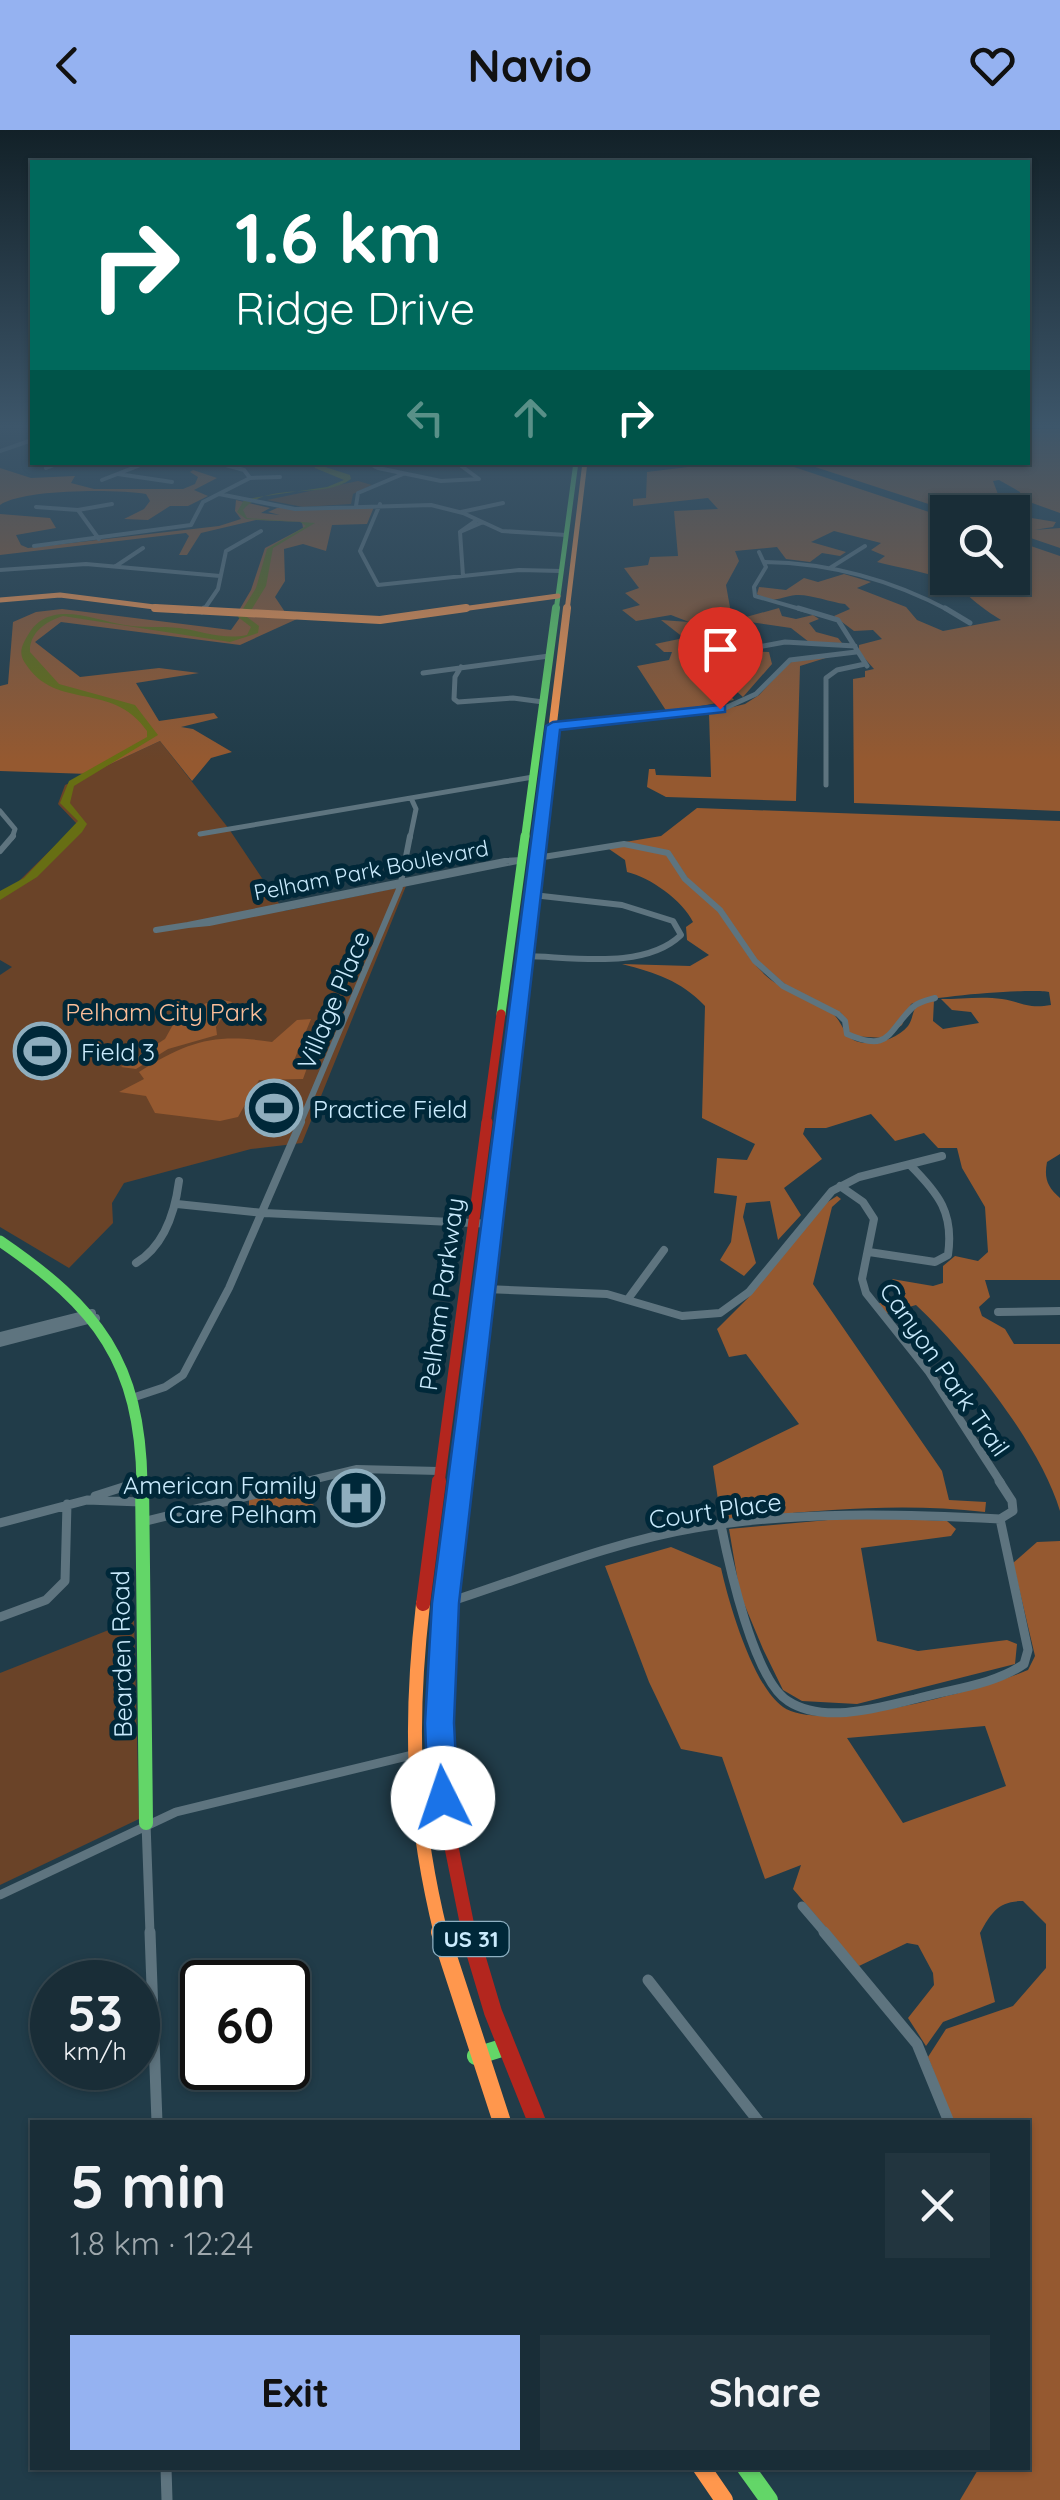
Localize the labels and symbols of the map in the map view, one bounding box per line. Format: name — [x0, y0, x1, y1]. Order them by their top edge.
pin — [678, 607, 763, 710]
street label: Pelham Park Boulevard — [251, 834, 491, 906]
street label: Village Place — [290, 926, 376, 1074]
park label: Pelham City Park — [65, 996, 263, 1027]
sports icon: Field 3 — [12, 1021, 72, 1081]
place label: Field 3 — [81, 1036, 155, 1067]
sports icon: Practice Field — [244, 1078, 304, 1138]
place label: Practice Field — [313, 1093, 467, 1124]
street label: Pelham Parkway — [412, 1195, 470, 1393]
street label: Canyon Park Trail — [873, 1276, 1017, 1462]
hospital icon: American Family Care Pelham — [326, 1468, 386, 1528]
place label: American Family Care Pelham — [123, 1469, 317, 1529]
street label: Court Place — [647, 1485, 783, 1535]
street label: Bearden Road — [104, 1570, 138, 1738]
position arrow — [391, 1746, 495, 1850]
road number: US 31 — [434, 1922, 508, 1956]
speed limit sign: 60 — [180, 1960, 310, 2090]

